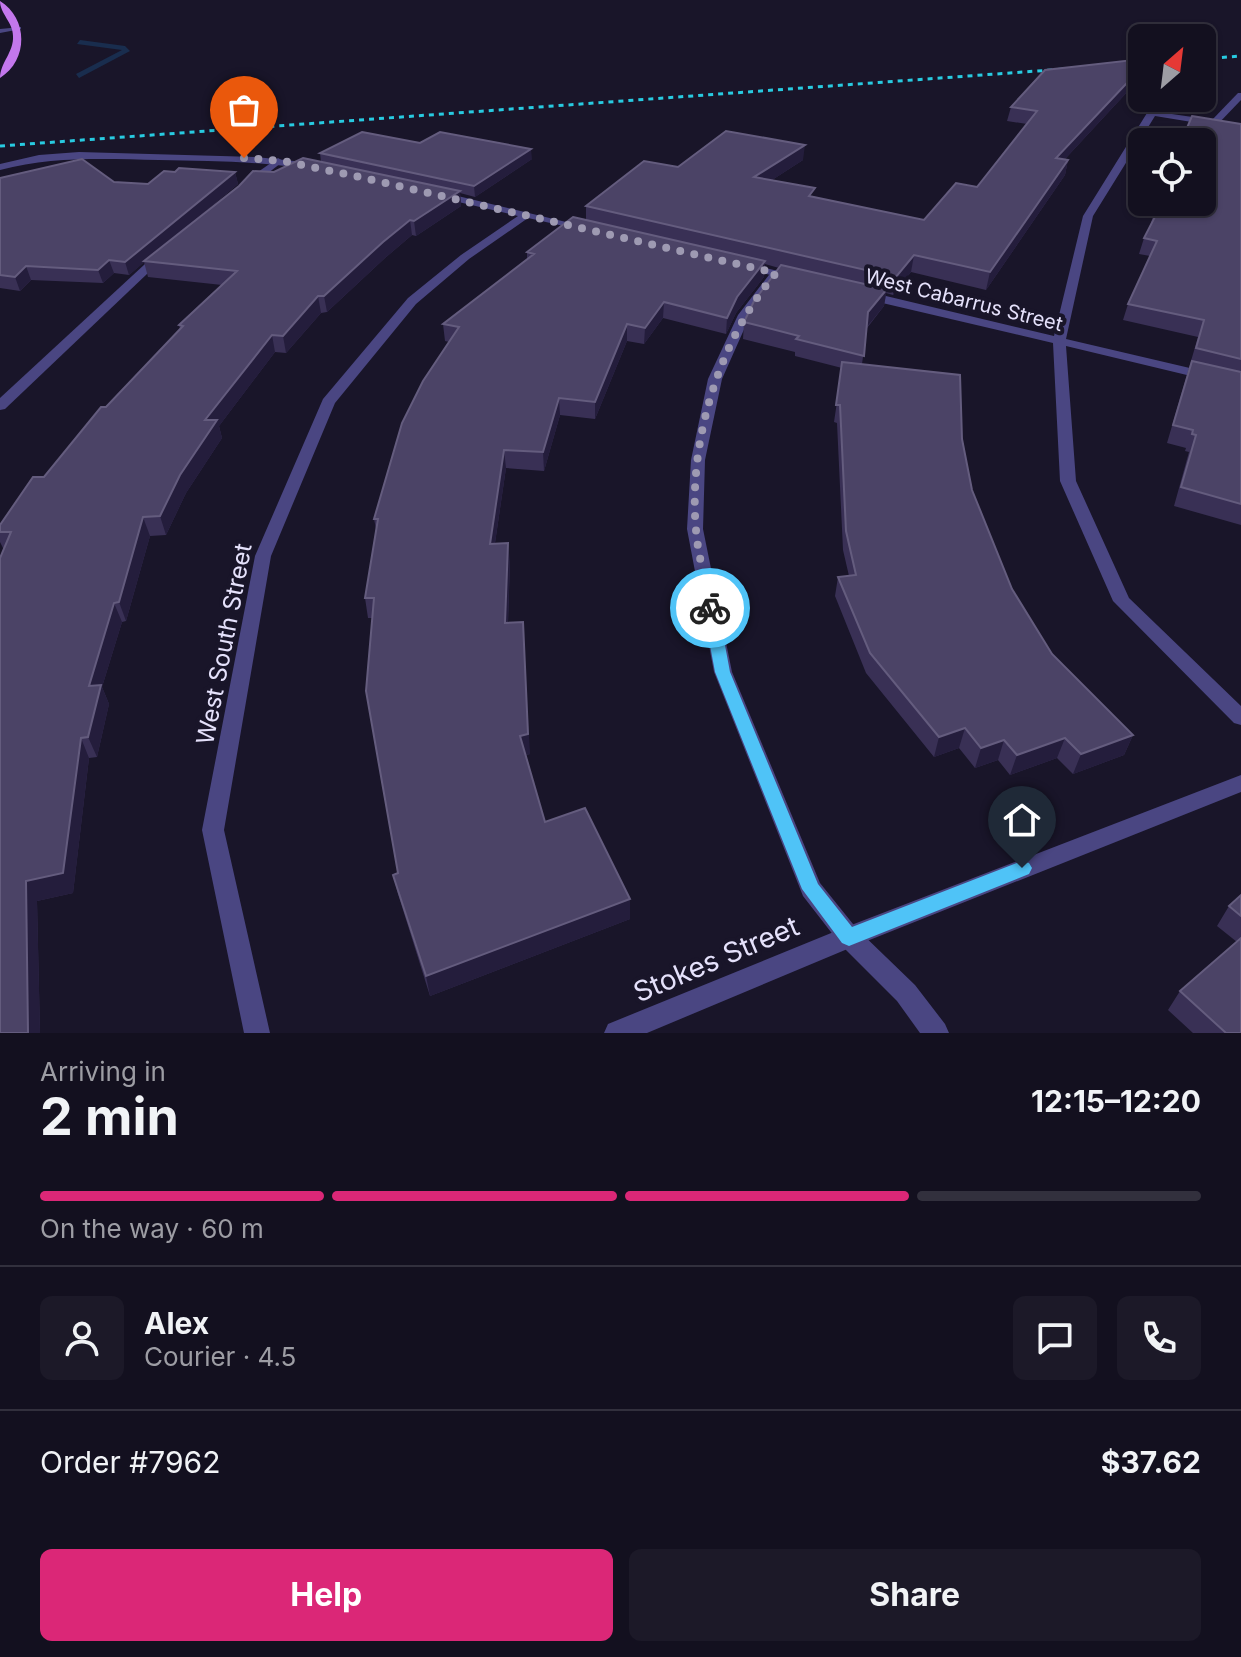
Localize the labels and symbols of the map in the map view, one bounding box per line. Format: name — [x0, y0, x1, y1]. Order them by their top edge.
north arrow — [1128, 24, 1216, 112]
pin — [210, 76, 278, 158]
street label: West Cabarrus Street — [863, 264, 1066, 336]
street label: West South Street — [190, 541, 258, 747]
courier — [670, 568, 750, 648]
pin — [988, 786, 1056, 868]
street label: Stokes Street — [628, 909, 804, 1009]

